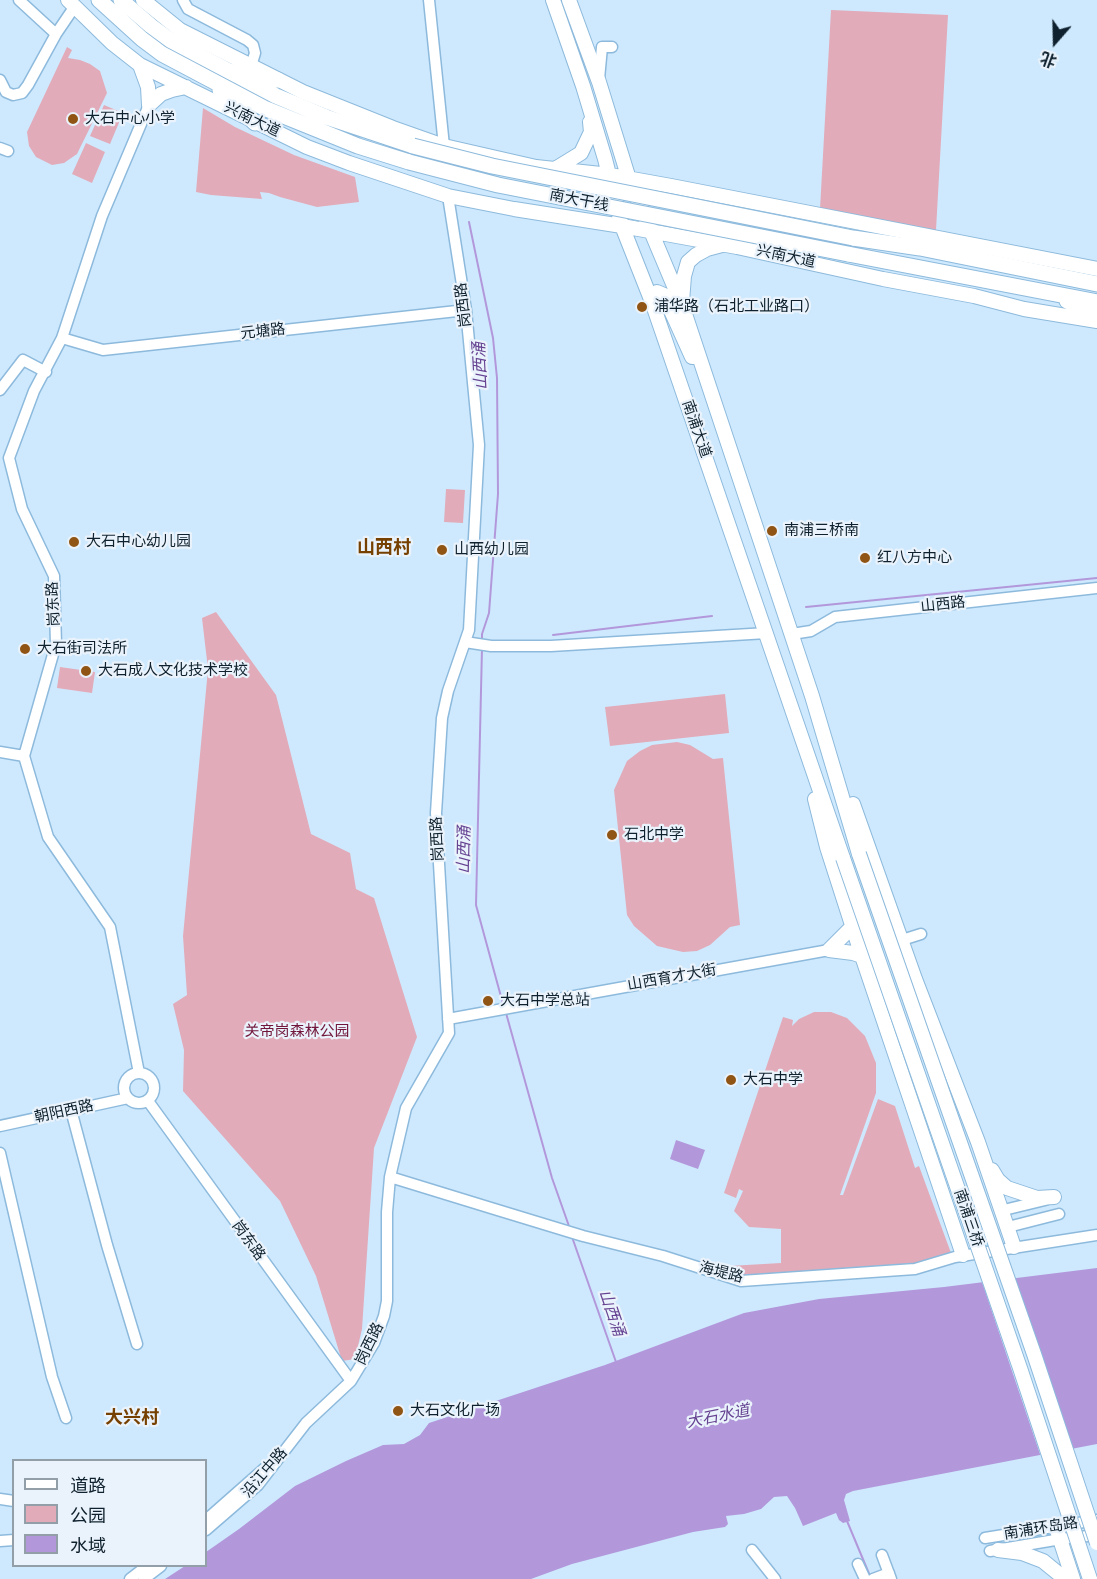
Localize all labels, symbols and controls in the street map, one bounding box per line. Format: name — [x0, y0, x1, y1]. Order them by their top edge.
north arrow — [1025, 12, 1085, 72]
text: 北 — [1038, 48, 1059, 71]
street label: 兴南大道 — [221, 99, 283, 141]
place label: 大石中心小学 — [85, 110, 175, 128]
marker: 大石中心小学 — [66, 112, 80, 126]
street label: 南大干线 — [548, 186, 610, 216]
street label: 兴南大道 — [755, 242, 817, 272]
street label: 岗西路 — [452, 282, 476, 328]
place label: 浦华路（石北工业路口） — [654, 298, 819, 316]
marker: 浦华路（石北工业路口） — [635, 300, 649, 314]
street label: 元塘路 — [240, 321, 286, 343]
water label: 山西涌 — [470, 342, 492, 390]
street label: 南浦大道 — [678, 398, 714, 460]
place label: 南浦三桥南 — [784, 522, 859, 540]
marker: 南浦三桥南 — [765, 524, 779, 538]
place label: 大石中心幼儿园 — [86, 533, 191, 551]
marker: 大石中心幼儿园 — [67, 535, 81, 549]
district label: 山西村 — [357, 537, 411, 559]
place label: 山西幼儿园 — [454, 541, 529, 559]
marker: 山西幼儿园 — [435, 543, 449, 557]
place label: 红八方中心 — [877, 549, 952, 567]
marker: 红八方中心 — [858, 551, 872, 565]
street label: 岗东路 — [44, 581, 64, 627]
street label: 山西路 — [920, 594, 966, 616]
place label: 大石街司法所 — [37, 640, 127, 658]
marker: 大石街司法所 — [18, 642, 32, 656]
place label: 大石成人文化技术学校 — [98, 662, 248, 680]
marker: 大石成人文化技术学校 — [79, 664, 93, 678]
street label: 岗西路 — [428, 816, 448, 862]
water label: 山西涌 — [455, 826, 475, 874]
place label: 石北中学 — [624, 826, 684, 844]
marker: 石北中学 — [605, 828, 619, 842]
street label: 山西育才大街 — [626, 961, 718, 995]
place label: 大石中学总站 — [500, 992, 590, 1010]
marker: 大石中学总站 — [481, 994, 495, 1008]
park label: 关帝岗森林公园 — [245, 1023, 349, 1041]
place label: 大石中学 — [743, 1071, 803, 1089]
marker: 大石中学 — [724, 1073, 738, 1087]
street label: 朝阳西路 — [33, 1097, 95, 1127]
street label: 南浦三桥 — [950, 1187, 986, 1249]
street label: 岗东路 — [227, 1218, 269, 1264]
street label: 海堤路 — [697, 1259, 745, 1287]
water label: 山西涌 — [594, 1287, 628, 1339]
street label: 岗西路 — [352, 1320, 388, 1368]
water label: 大石水道 — [685, 1401, 751, 1433]
place label: 大石文化广场 — [410, 1402, 500, 1420]
marker: 大石文化广场 — [391, 1404, 405, 1418]
district label: 大兴村 — [105, 1407, 159, 1429]
street label: 沿江中路 — [239, 1444, 291, 1502]
legend — [12, 1459, 207, 1567]
text: 道路 — [70, 1475, 106, 1496]
text: 公园 — [70, 1505, 106, 1526]
street label: 南浦环岛路 — [1003, 1514, 1079, 1544]
text: 水域 — [70, 1535, 106, 1556]

